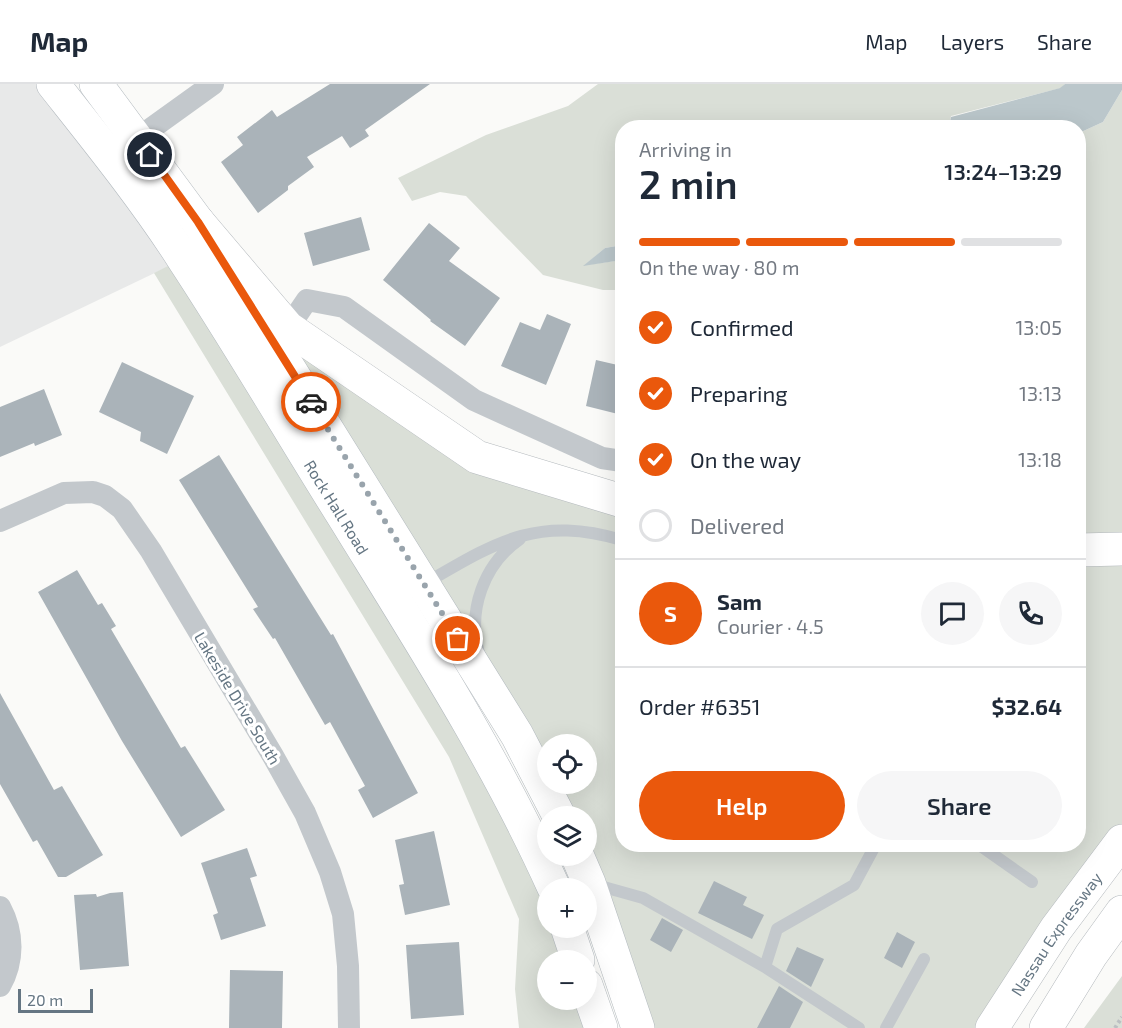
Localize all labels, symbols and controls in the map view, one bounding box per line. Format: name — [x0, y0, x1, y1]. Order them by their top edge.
text: Map — [30, 24, 88, 58]
text: Map — [865, 29, 907, 54]
text: Layers — [940, 29, 1004, 54]
text: Share — [1037, 29, 1092, 54]
pin — [124, 129, 175, 180]
text: Arriving in — [639, 137, 732, 161]
icon: home — [133, 138, 166, 171]
text: 13:24–13:29 — [944, 158, 1062, 184]
text: 2 min — [639, 160, 738, 207]
text: On the way · 80 m — [639, 255, 799, 279]
icon: check — [639, 311, 672, 344]
text: Confirmed — [690, 314, 794, 340]
text: 13:05 — [1015, 315, 1062, 339]
courier — [281, 372, 341, 432]
icon: check — [639, 377, 672, 410]
text: Preparing — [690, 380, 788, 406]
text: 13:13 — [1019, 381, 1062, 405]
icon: car — [295, 386, 328, 419]
icon: check — [639, 443, 672, 476]
text: On the way — [690, 446, 801, 472]
text: 13:18 — [1018, 447, 1062, 471]
street label: Rock Hall Road — [301, 456, 374, 557]
text: Delivered — [690, 512, 785, 538]
button: chat — [921, 582, 984, 645]
button: phone — [999, 582, 1062, 645]
text: Sam — [717, 588, 762, 614]
text: S — [664, 600, 677, 626]
pin — [432, 613, 483, 664]
text: Courier · 4.5 — [717, 614, 824, 638]
icon: bag — [441, 622, 474, 655]
street label: Lakeside Drive South — [191, 628, 285, 768]
text: Order #6351 — [639, 693, 760, 719]
text: $32.64 — [992, 693, 1062, 719]
map controls — [537, 734, 597, 1010]
button: locate — [537, 734, 597, 794]
button: Help — [639, 771, 845, 840]
button: Share — [857, 771, 1062, 840]
button: layers — [537, 806, 597, 866]
street label: Nassau Expressway — [1006, 868, 1105, 999]
button: + — [537, 878, 597, 938]
button: − — [537, 950, 597, 1010]
scale bar — [18, 986, 93, 1014]
text: 20 m — [27, 990, 63, 1009]

